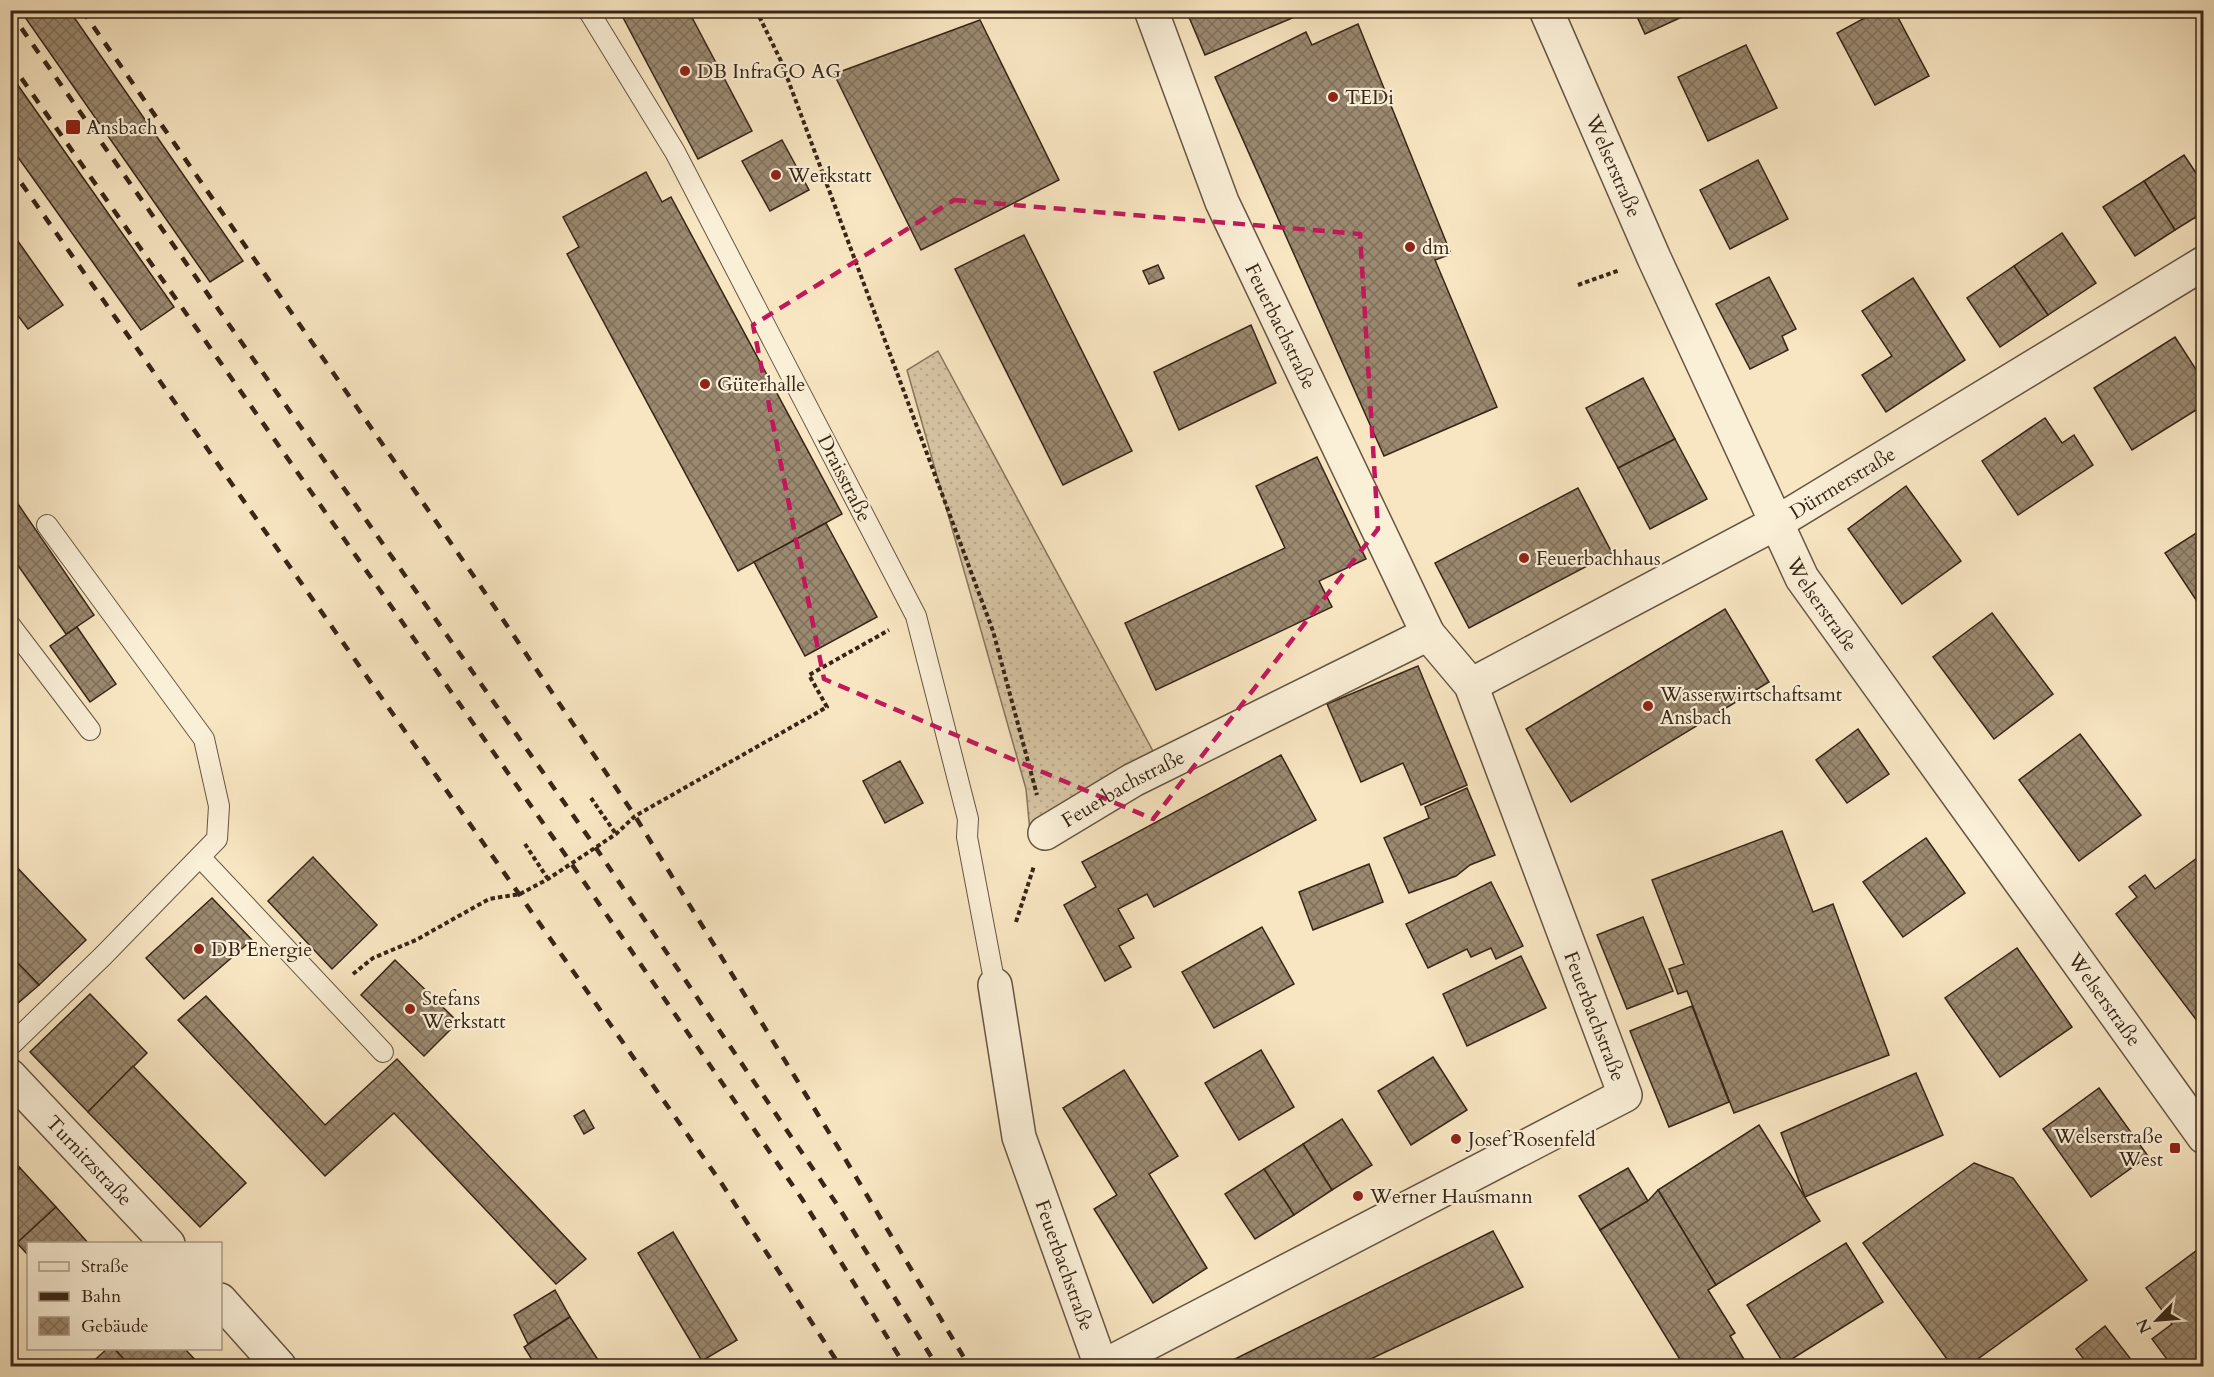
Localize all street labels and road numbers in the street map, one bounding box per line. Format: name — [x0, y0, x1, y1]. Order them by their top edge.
street label: Welserstraße — [1579, 110, 1648, 222]
street label: Feuerbachstraße — [1238, 259, 1323, 394]
street label: Draisstraße — [811, 430, 878, 526]
street label: Dürrnerstraße — [1785, 441, 1901, 526]
street label: Welserstraße — [1780, 552, 1864, 657]
street label: Feuerbachstraße — [1057, 744, 1189, 834]
street label: Feuerbachstraße — [1557, 947, 1632, 1085]
street label: Welserstraße — [2061, 947, 2147, 1052]
street label: Turnitzstraße — [40, 1110, 138, 1212]
street label: Feuerbachstraße — [1029, 1196, 1100, 1335]

